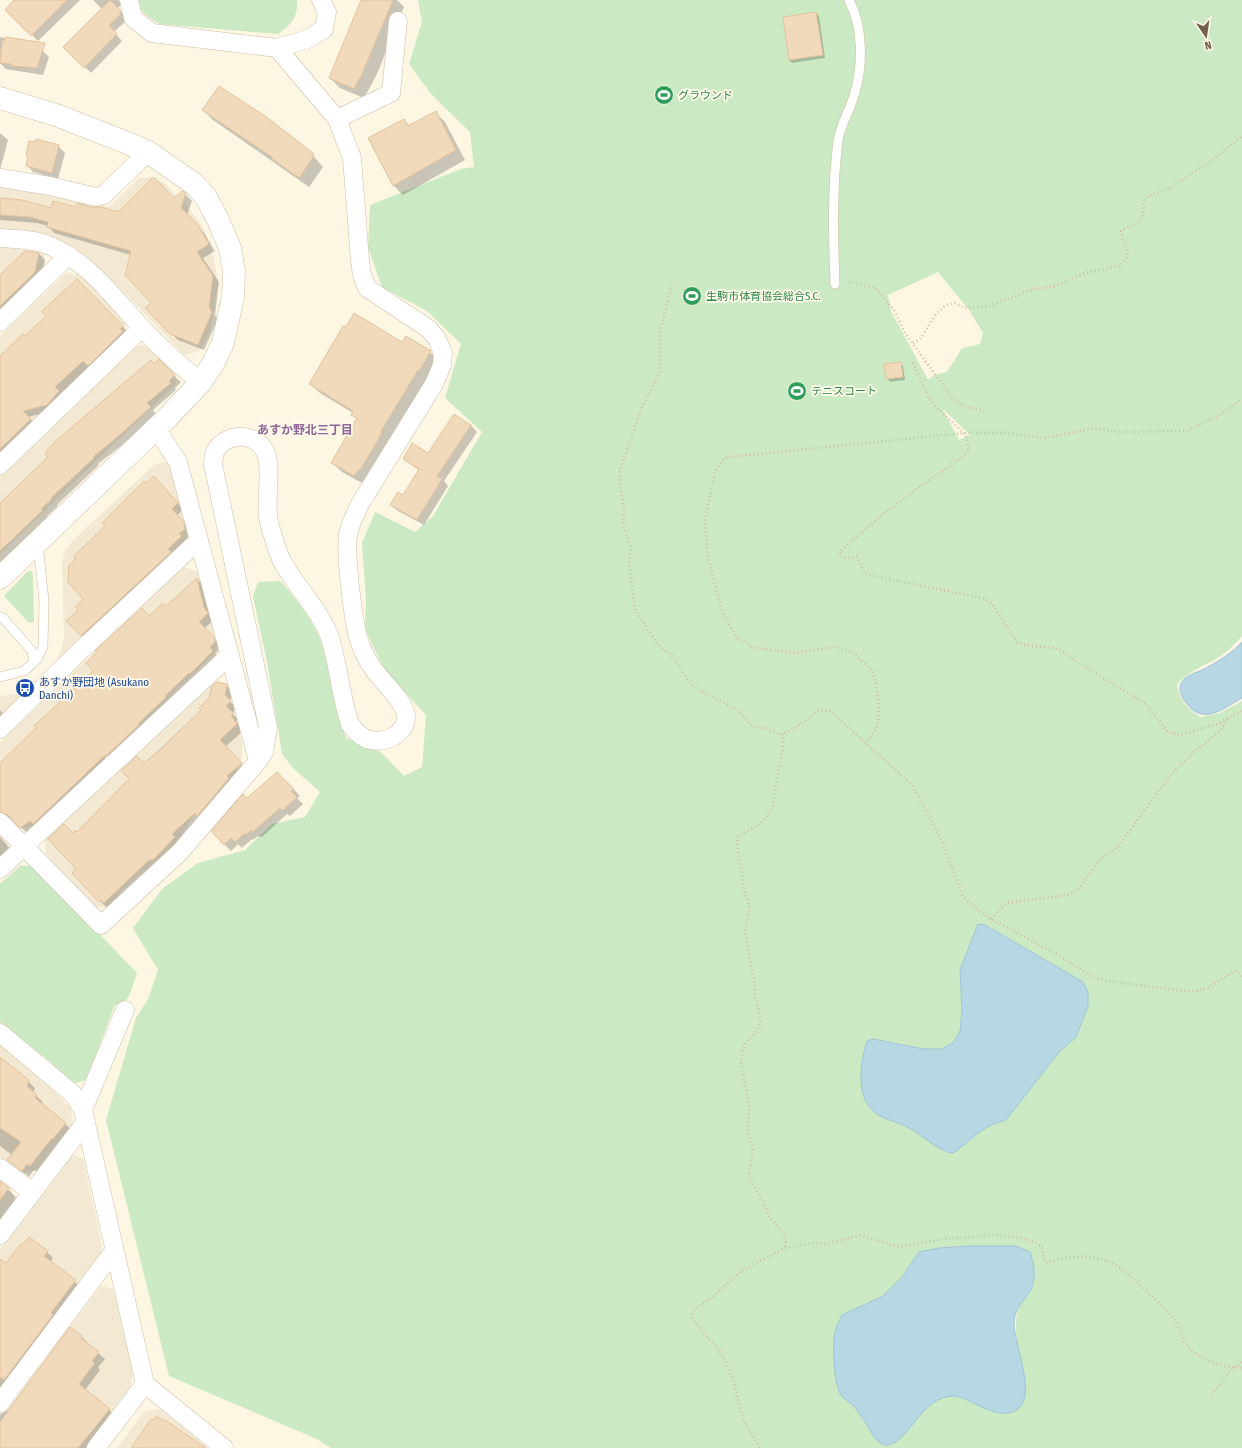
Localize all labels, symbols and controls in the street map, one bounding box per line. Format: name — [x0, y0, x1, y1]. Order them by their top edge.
north arrow — [1186, 16, 1226, 56]
text: N — [1203, 38, 1213, 52]
sports icon: グラウンド — [653, 84, 675, 106]
place label: グラウンド — [678, 89, 733, 102]
sports icon: 生駒市体育協会総合S.C. — [681, 285, 703, 307]
place label: 生駒市体育協会総合S.C. — [706, 290, 821, 303]
sports icon: テニスコート — [786, 380, 808, 402]
place label: テニスコート — [811, 385, 877, 398]
district label: あすか野北三丁目 — [257, 423, 353, 437]
place label: あすか野団地 (Asukano Danchi) — [39, 676, 149, 702]
bus stop icon: あすか野団地 (Asukano Danchi) — [14, 677, 36, 699]

